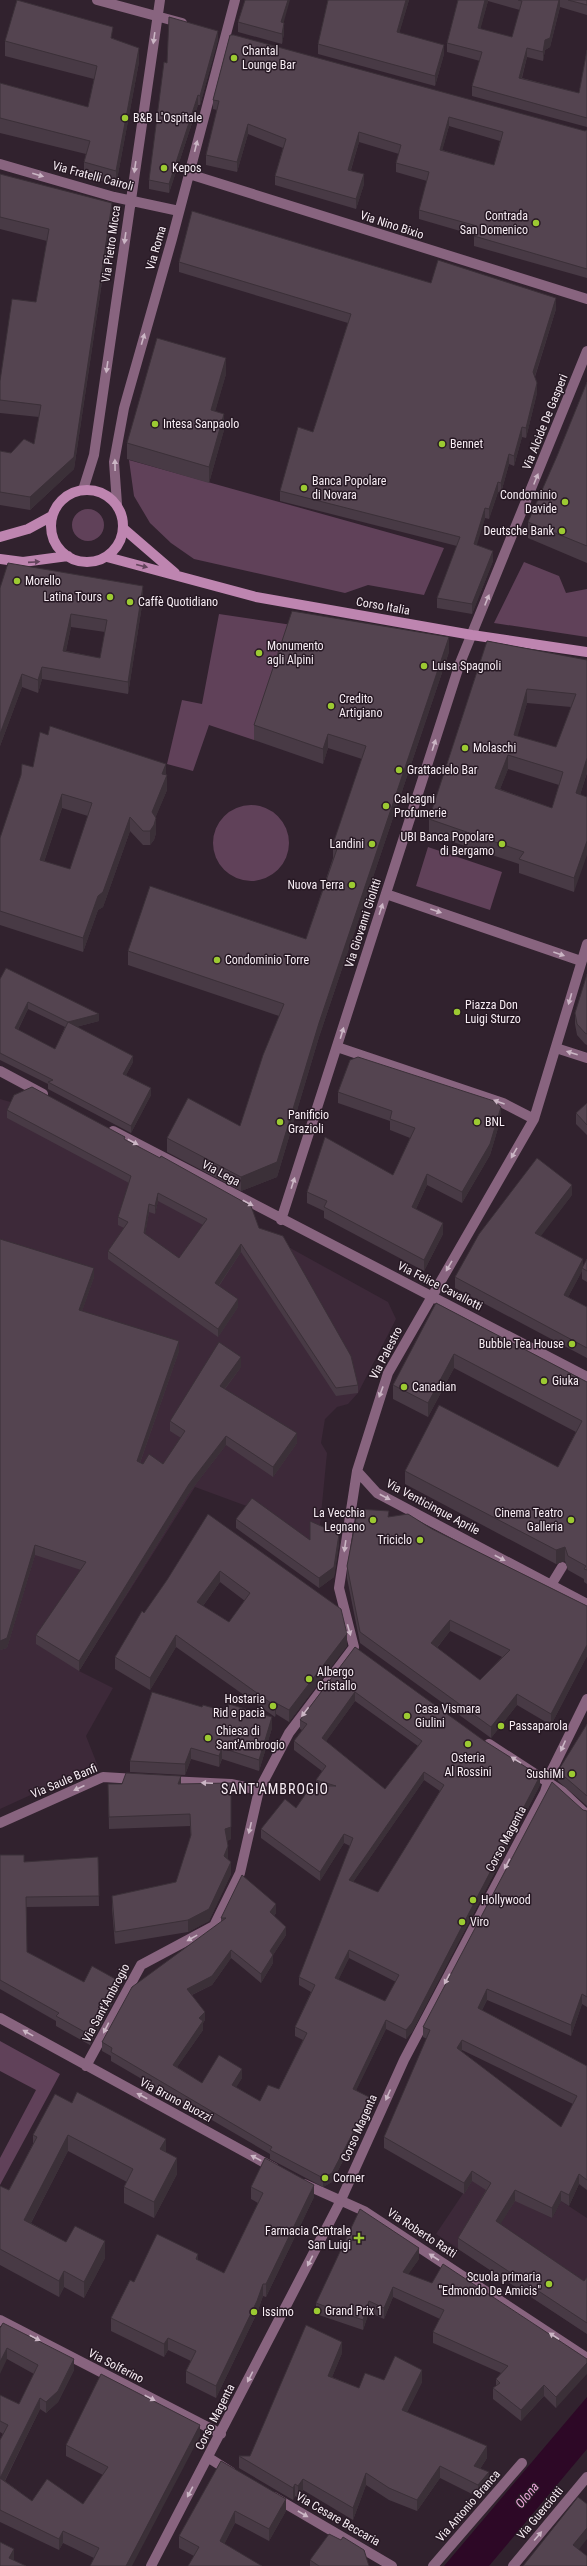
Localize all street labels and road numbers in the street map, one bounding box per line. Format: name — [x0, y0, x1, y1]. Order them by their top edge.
street label: Via Fratelli Cairoli — [51, 158, 135, 194]
street label: Via Pietro Micca — [99, 204, 123, 283]
street label: Via Nino Bixio — [358, 208, 426, 242]
street label: Via Roma — [143, 224, 169, 272]
street label: Via Alcide De Gasperi — [519, 372, 571, 472]
street label: Corso Italia — [355, 594, 411, 618]
street label: Via Giovanni Giolitti — [342, 877, 384, 969]
street label: Via Lega — [200, 1157, 243, 1189]
street label: Via Felice Cavallotti — [395, 1259, 485, 1313]
street label: Via Palestro — [367, 1324, 405, 1382]
street label: Via Venticinque Aprile — [384, 1476, 483, 1538]
street label: Via Saule Banfi — [29, 1761, 99, 1801]
street label: Corso Magenta — [483, 1804, 529, 1874]
street label: Via Sant'Ambrogio — [79, 1961, 133, 2045]
street label: Via Bruno Buozzi — [137, 2075, 215, 2125]
street label: Corso Magenta — [338, 2092, 380, 2164]
street label: Via Roberto Ratti — [385, 2205, 459, 2261]
street label: Via Solferino — [86, 2346, 146, 2386]
street label: Corso Magenta — [192, 2381, 238, 2452]
street label: Via Antonio Branca — [433, 2467, 503, 2545]
street label: Via Guerciotti — [514, 2484, 566, 2542]
street label: Via Cesare Beccaria — [293, 2489, 383, 2549]

